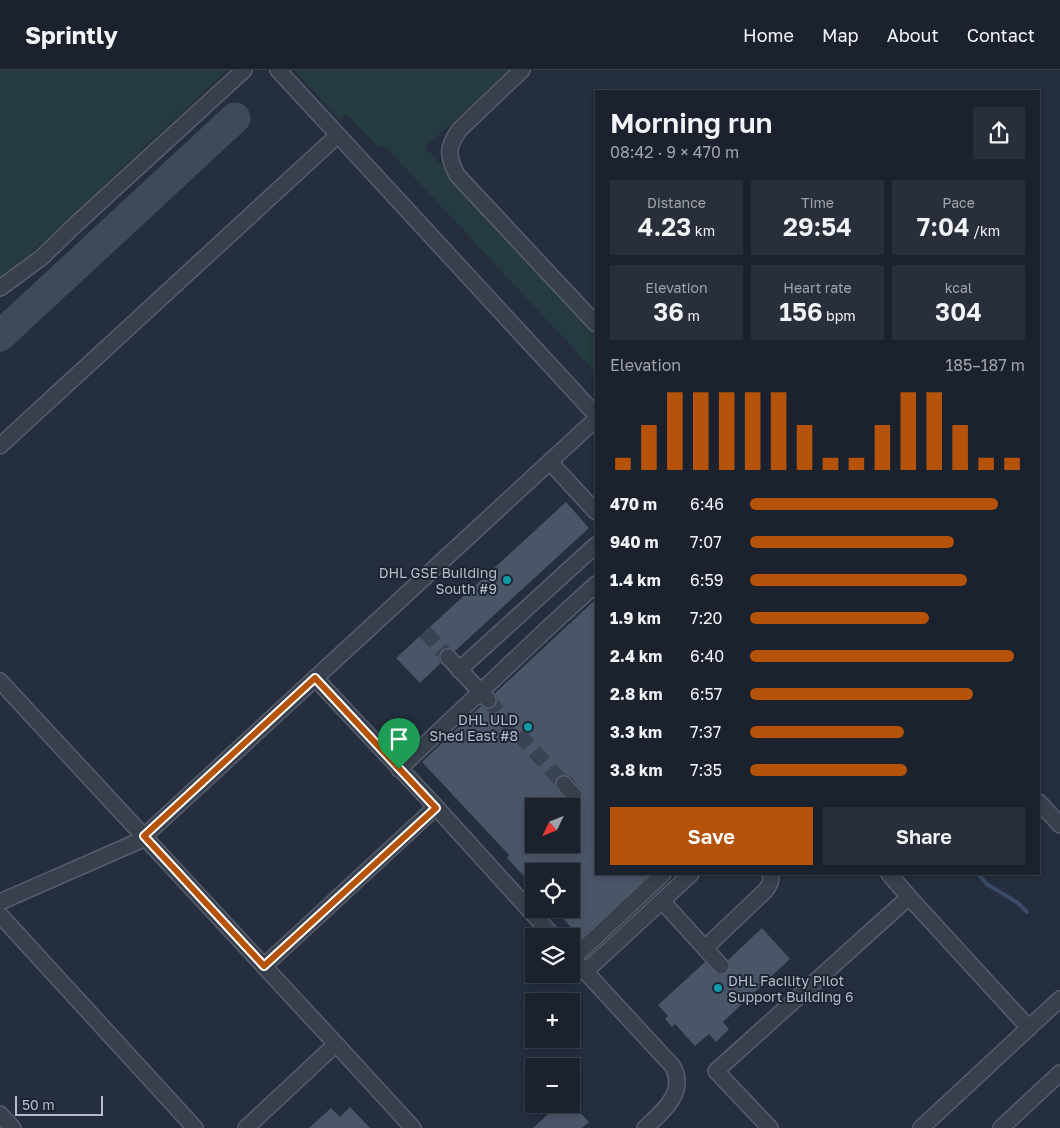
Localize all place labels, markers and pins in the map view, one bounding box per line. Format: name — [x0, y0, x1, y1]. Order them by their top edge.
place label: DHL GSE Building South #9 — [379, 564, 497, 597]
marker: DHL GSE Building South #9 — [501, 574, 513, 586]
place label: DHL ULD Shed East #8 — [429, 711, 518, 744]
pin — [378, 718, 420, 769]
marker: DHL ULD Shed East #8 — [522, 721, 534, 733]
place label: DHL Facility Pilot Support Building 6 — [728, 972, 853, 1005]
marker: DHL Facility Pilot Support Building 6 — [712, 982, 724, 994]

